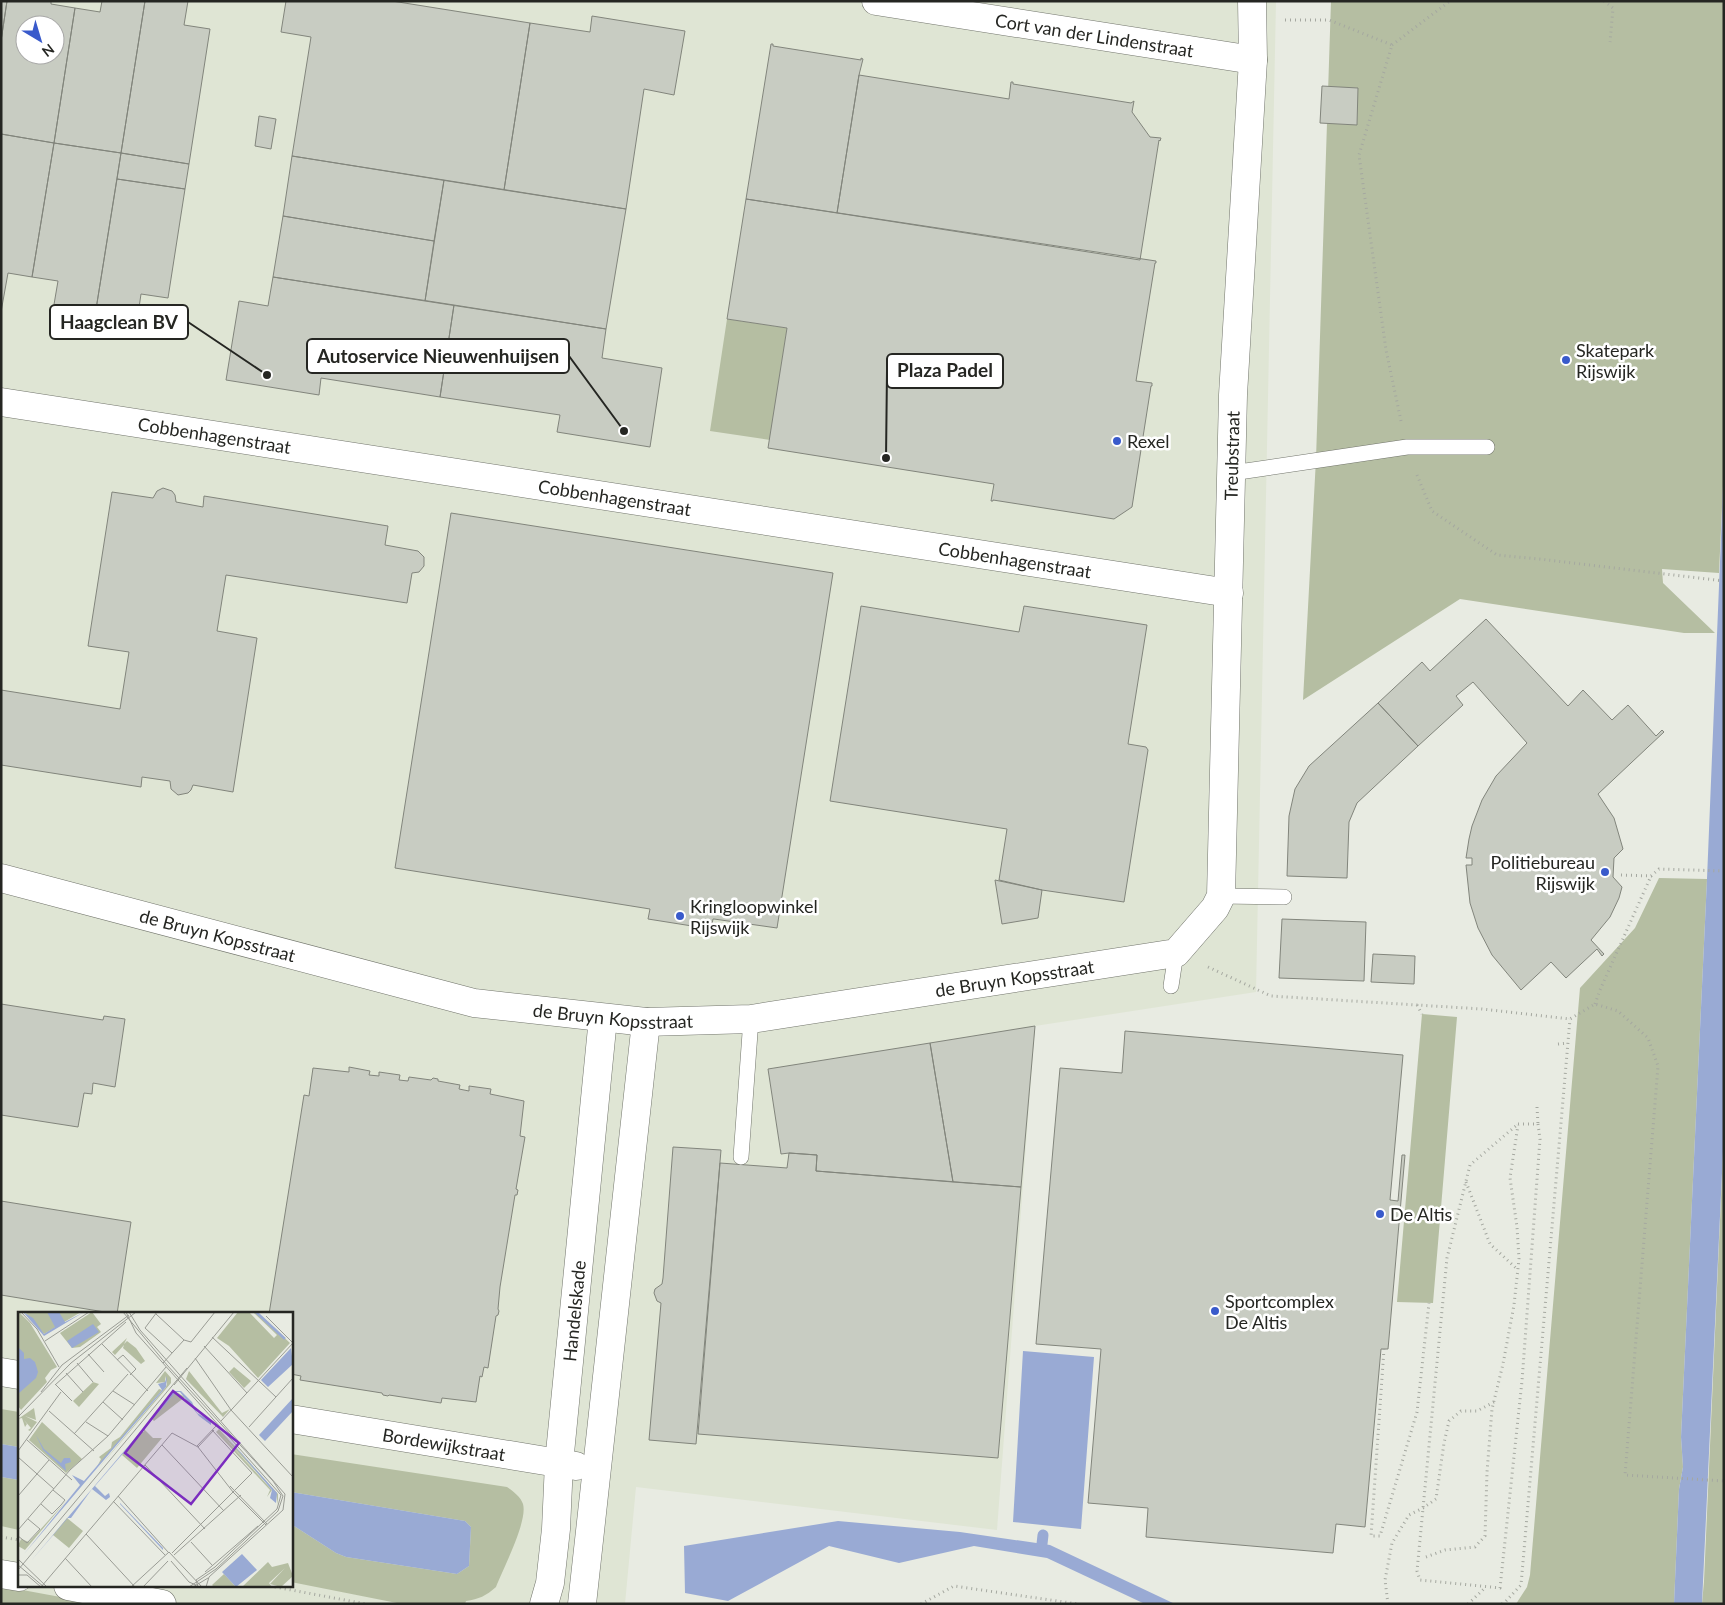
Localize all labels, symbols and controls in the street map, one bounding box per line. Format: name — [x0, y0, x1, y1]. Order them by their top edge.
street label: Cort van der Lindenstraat — [994, 9, 1196, 62]
north arrow — [15, 15, 65, 65]
text: N — [39, 41, 58, 61]
callout: Haagclean BV — [50, 305, 188, 339]
text: Haagclean BV — [60, 310, 179, 333]
callout: Autoservice Nieuwenhuijsen — [307, 339, 569, 373]
place label: Skatepark Rijswijk — [1576, 339, 1655, 382]
text: Autoservice Nieuwenhuijsen — [316, 344, 559, 367]
callout: Plaza Padel — [887, 354, 1003, 388]
marker: Skatepark Rijswijk — [1560, 354, 1572, 366]
text: Plaza Padel — [897, 358, 993, 381]
street label: Treubstraat — [1219, 410, 1244, 500]
street label: Cobbenhagenstraat — [136, 412, 293, 458]
place label: Rexel — [1127, 430, 1169, 452]
marker: Rexel — [1111, 435, 1123, 447]
street label: Cobbenhagenstraat — [537, 475, 693, 520]
street label: Cobbenhagenstraat — [937, 537, 1093, 583]
place label: Politiebureau Rijswijk — [1491, 851, 1596, 894]
marker: Politiebureau Rijswijk — [1599, 866, 1611, 878]
place label: Kringloopwinkel Rijswijk — [690, 895, 818, 938]
street label: de Bruyn Kopsstraat — [137, 904, 298, 967]
marker: Kringloopwinkel Rijswijk — [674, 910, 686, 922]
street label: de Bruyn Kopsstraat — [934, 955, 1096, 1001]
street label: de Bruyn Kopsstraat — [532, 999, 694, 1033]
place label: De Altis — [1390, 1203, 1453, 1225]
marker: De Altis — [1374, 1208, 1386, 1220]
street label: Handelskade — [558, 1259, 590, 1363]
place label: Sportcomplex De Altis — [1225, 1290, 1334, 1333]
marker: Sportcomplex De Altis — [1209, 1305, 1221, 1317]
inset map — [18, 1312, 292, 1588]
street label: Bordewijkstraat — [381, 1423, 508, 1465]

